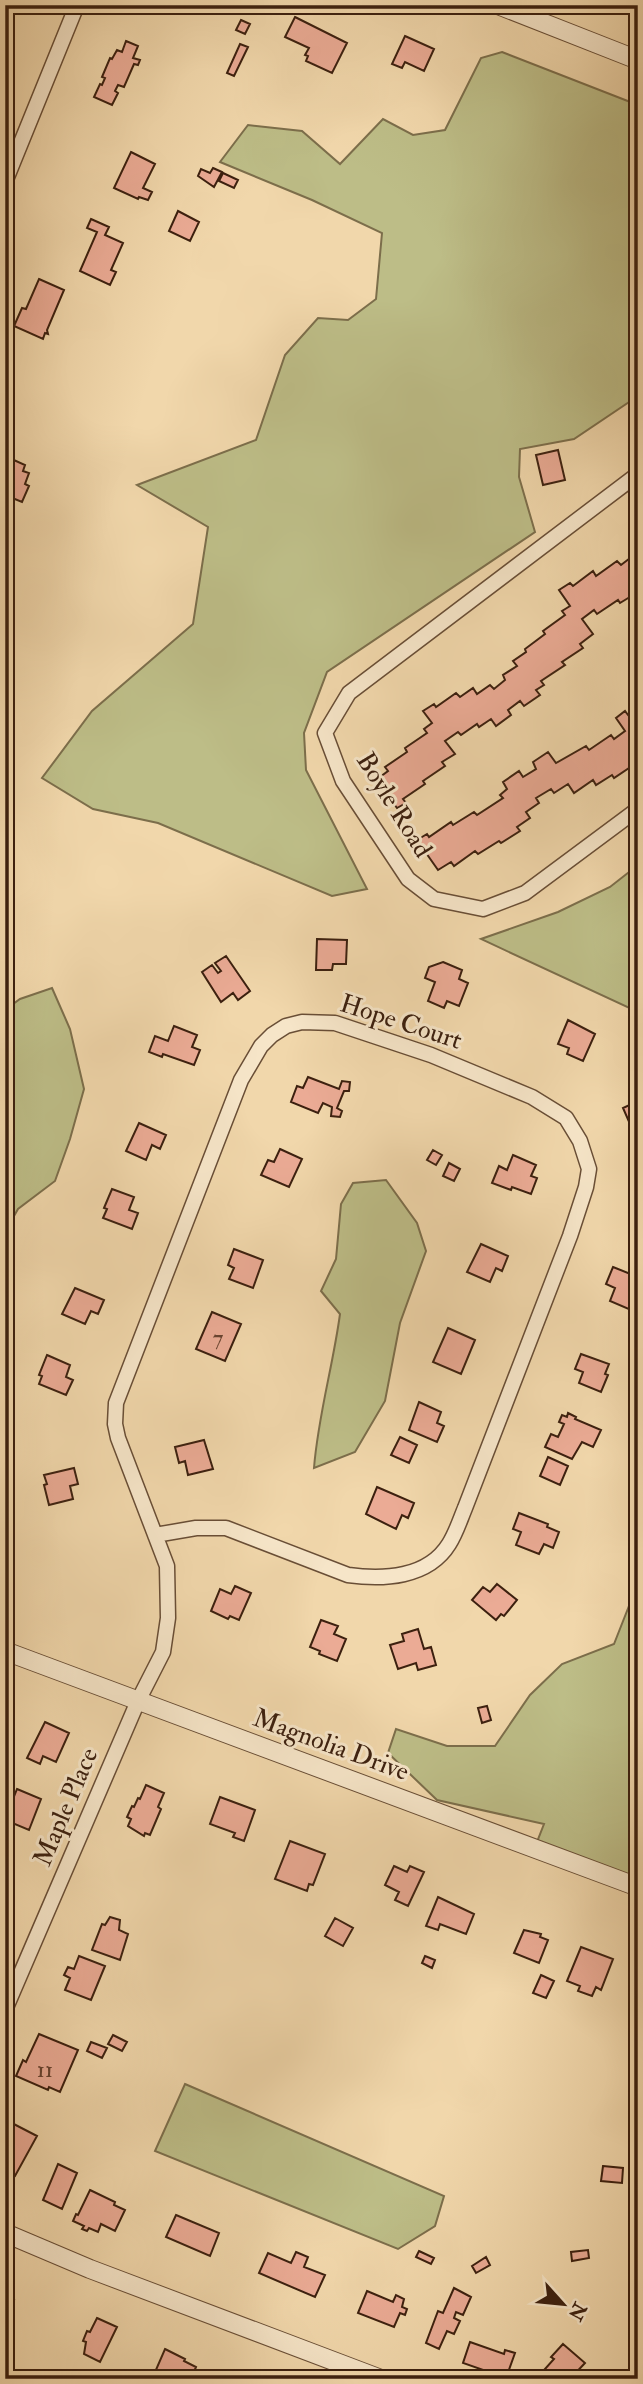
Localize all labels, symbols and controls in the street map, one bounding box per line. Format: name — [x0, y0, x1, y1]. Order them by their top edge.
street label: Boyle Road — [349, 746, 439, 864]
street label: Hope Court — [336, 987, 466, 1058]
house number: 7 — [213, 1323, 224, 1352]
street label: Magnolia Drive — [249, 1702, 413, 1788]
street label: Maple Place — [27, 1743, 106, 1871]
house number: 11 — [37, 2055, 53, 2084]
north arrow — [528, 2268, 598, 2338]
text: N — [562, 2297, 592, 2325]

